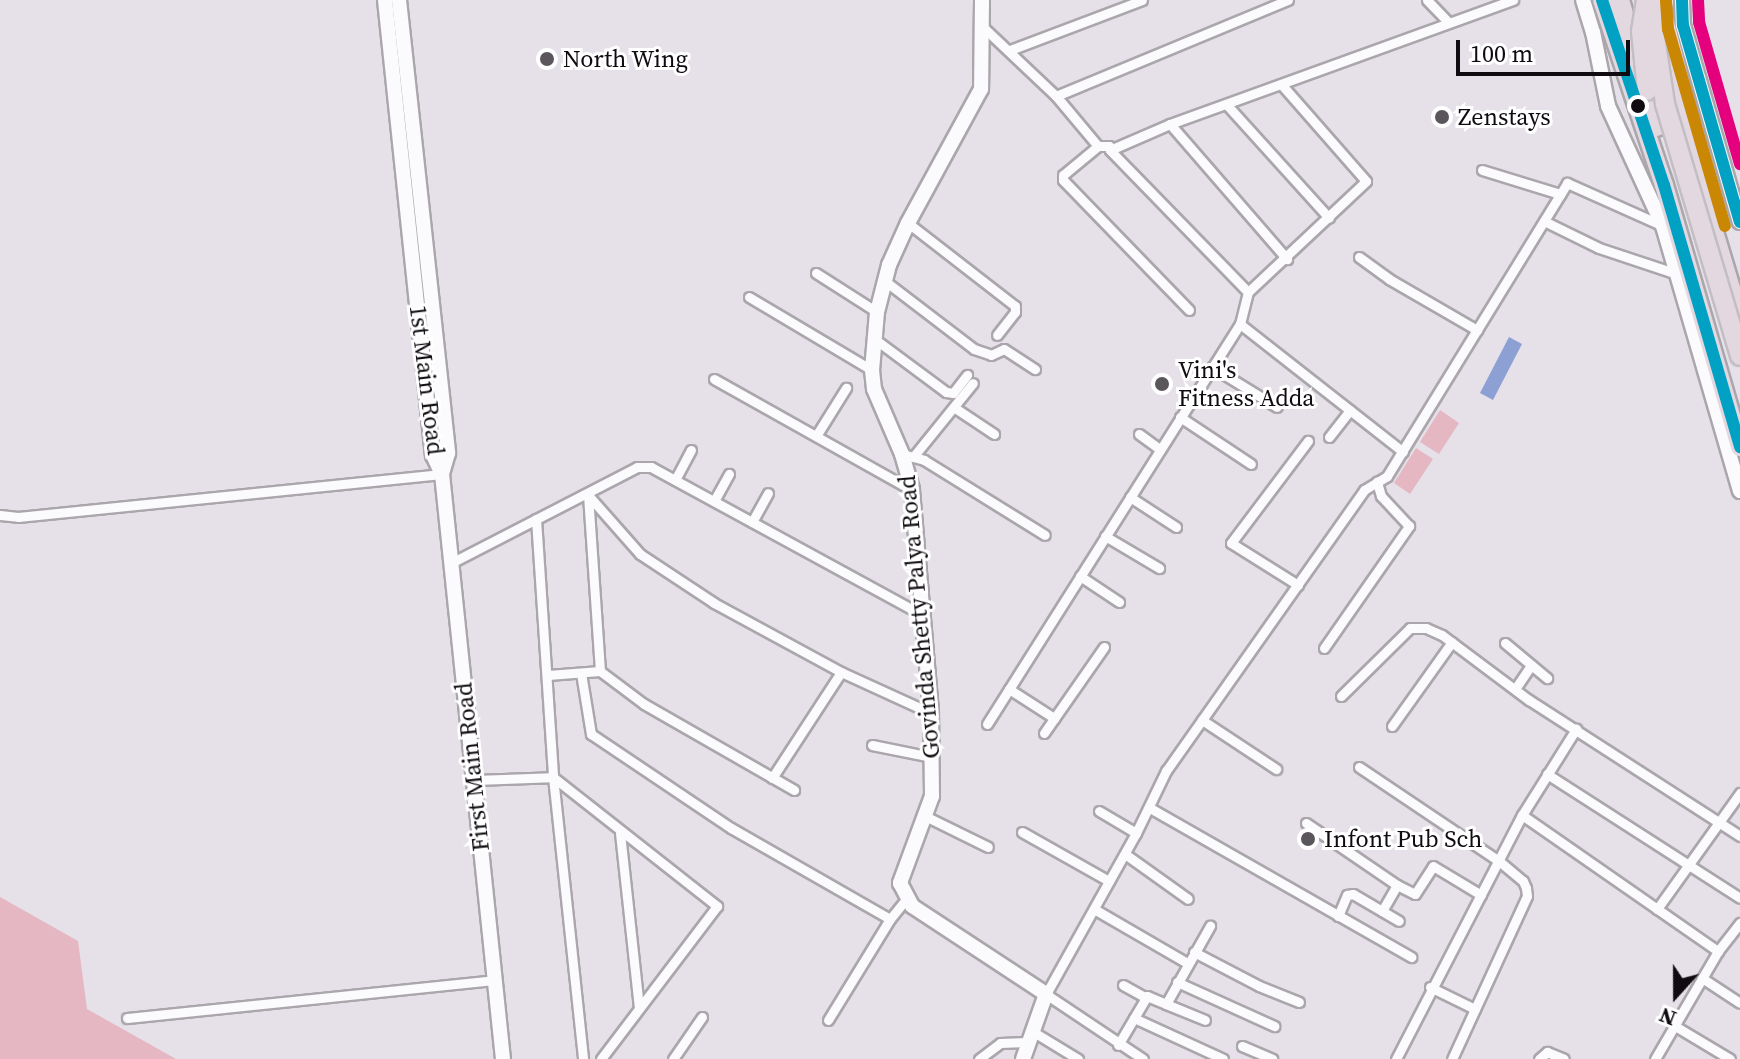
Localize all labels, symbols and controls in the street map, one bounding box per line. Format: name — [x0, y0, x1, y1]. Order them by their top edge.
scale bar — [1460, 24, 1634, 74]
text: 100 m — [1470, 37, 1533, 70]
place label: North Wing — [563, 45, 689, 73]
marker: North Wing — [538, 50, 556, 68]
unlabelled marker — [1630, 98, 1646, 114]
place label: Zenstays — [1458, 103, 1551, 131]
marker: Zenstays — [1433, 108, 1451, 126]
street label: 1st Main Road — [404, 303, 450, 457]
place label: Vini's Fitness Adda — [1178, 356, 1314, 412]
marker: Vini's Fitness Adda — [1153, 375, 1171, 393]
street label: Govinda Shetty Palya Road — [892, 474, 946, 760]
street label: First Main Road — [449, 681, 495, 853]
place label: Infont Pub Sch — [1324, 825, 1482, 853]
marker: Infont Pub Sch — [1299, 830, 1317, 848]
north arrow — [1636, 955, 1716, 1035]
text: N — [1655, 1001, 1680, 1034]

